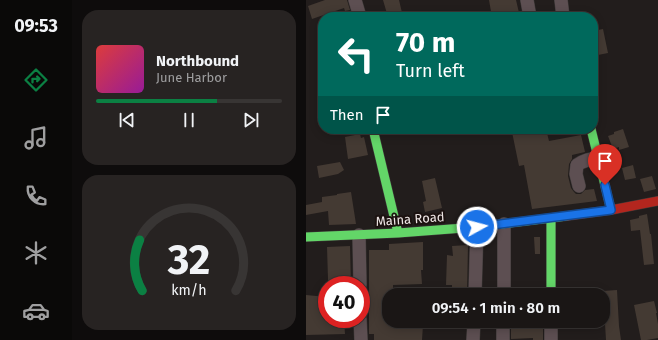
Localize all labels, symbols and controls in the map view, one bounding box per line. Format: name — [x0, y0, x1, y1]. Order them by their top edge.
text: 09:53 — [14, 15, 58, 37]
text: 70 m — [396, 26, 455, 59]
icon: left — [330, 28, 382, 80]
text: Northbound — [156, 52, 239, 70]
text: Turn left — [396, 60, 465, 82]
icon: directions — [22, 66, 50, 94]
text: June Harbor — [156, 70, 227, 85]
icon: arrive — [372, 104, 394, 126]
text: Then — [330, 106, 364, 124]
icon: previous — [116, 109, 138, 131]
icon: pause — [178, 109, 200, 131]
icon: next — [240, 109, 262, 131]
icon: music — [22, 124, 50, 152]
pin — [588, 144, 622, 185]
icon: arrive — [594, 150, 616, 172]
icon: phone — [22, 182, 50, 210]
position arrow — [456, 206, 498, 248]
street label: Maina Road — [375, 209, 445, 229]
text: 32 — [167, 234, 210, 284]
icon: climate — [22, 239, 50, 267]
speed limit sign: 40 — [318, 276, 370, 328]
text: km/h — [171, 281, 207, 298]
icon: car — [22, 297, 50, 325]
text: 09:54 · 1 min · 80 m — [432, 299, 560, 317]

